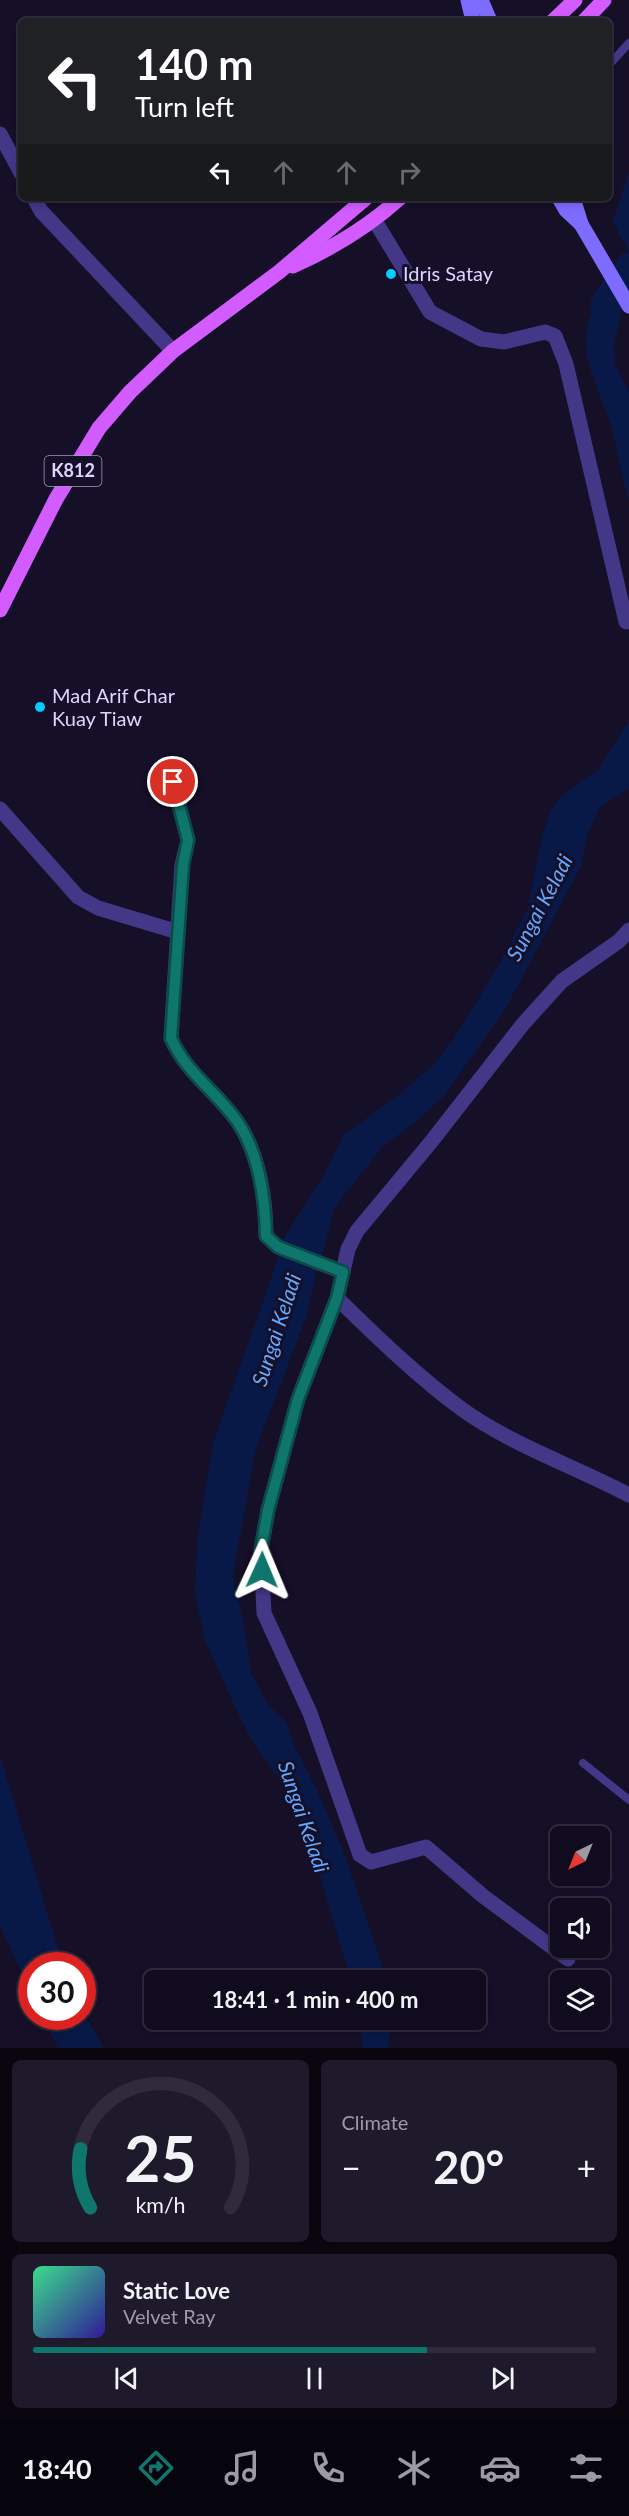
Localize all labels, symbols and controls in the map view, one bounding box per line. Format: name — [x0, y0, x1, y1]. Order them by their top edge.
text: 140 m — [135, 39, 253, 89]
icon: left — [36, 42, 114, 120]
text: Turn left — [135, 90, 234, 123]
icon: left — [204, 156, 237, 189]
icon: ahead — [267, 156, 300, 189]
icon: ahead — [330, 156, 363, 189]
icon: right — [393, 156, 426, 189]
place label: Idris Satay — [403, 261, 494, 285]
marker: Idris Satay — [384, 267, 398, 281]
road number: K812 — [44, 456, 101, 486]
place label: Mad Arif Char Kuay Tiaw — [52, 683, 176, 730]
marker: Mad Arif Char Kuay Tiaw — [33, 700, 47, 714]
pin — [147, 756, 198, 807]
icon: arrive — [156, 765, 189, 798]
water label: Sungai Keladi — [500, 850, 577, 965]
water label: Sungai Keladi — [246, 1270, 306, 1389]
position arrow — [230, 1538, 294, 1602]
water label: Sungai Keladi — [274, 1757, 335, 1876]
north arrow — [550, 1826, 610, 1886]
map controls — [550, 1826, 610, 2030]
button: sound — [550, 1898, 610, 1958]
speed limit sign: 30 — [18, 1952, 96, 2030]
button: layers — [550, 1970, 610, 2030]
text: 18:41 · 1 min · 400 m — [212, 1986, 418, 2013]
text: Climate — [342, 2110, 408, 2134]
text: 25 — [124, 2120, 196, 2195]
text: 20° — [433, 2140, 504, 2194]
text: − — [342, 2147, 361, 2187]
text: + — [577, 2147, 596, 2187]
text: km/h — [135, 2192, 185, 2218]
text: Static Love — [123, 2277, 230, 2304]
text: Velvet Ray — [123, 2304, 216, 2328]
icon: previous — [110, 2362, 143, 2395]
icon: pause — [298, 2362, 331, 2395]
icon: next — [486, 2362, 519, 2395]
icon: directions — [135, 2447, 177, 2489]
icon: music — [221, 2447, 263, 2489]
icon: phone — [307, 2447, 349, 2489]
icon: climate — [393, 2447, 435, 2489]
icon: car — [479, 2447, 521, 2489]
icon: filters — [565, 2447, 607, 2489]
text: 18:40 — [22, 2452, 92, 2485]

